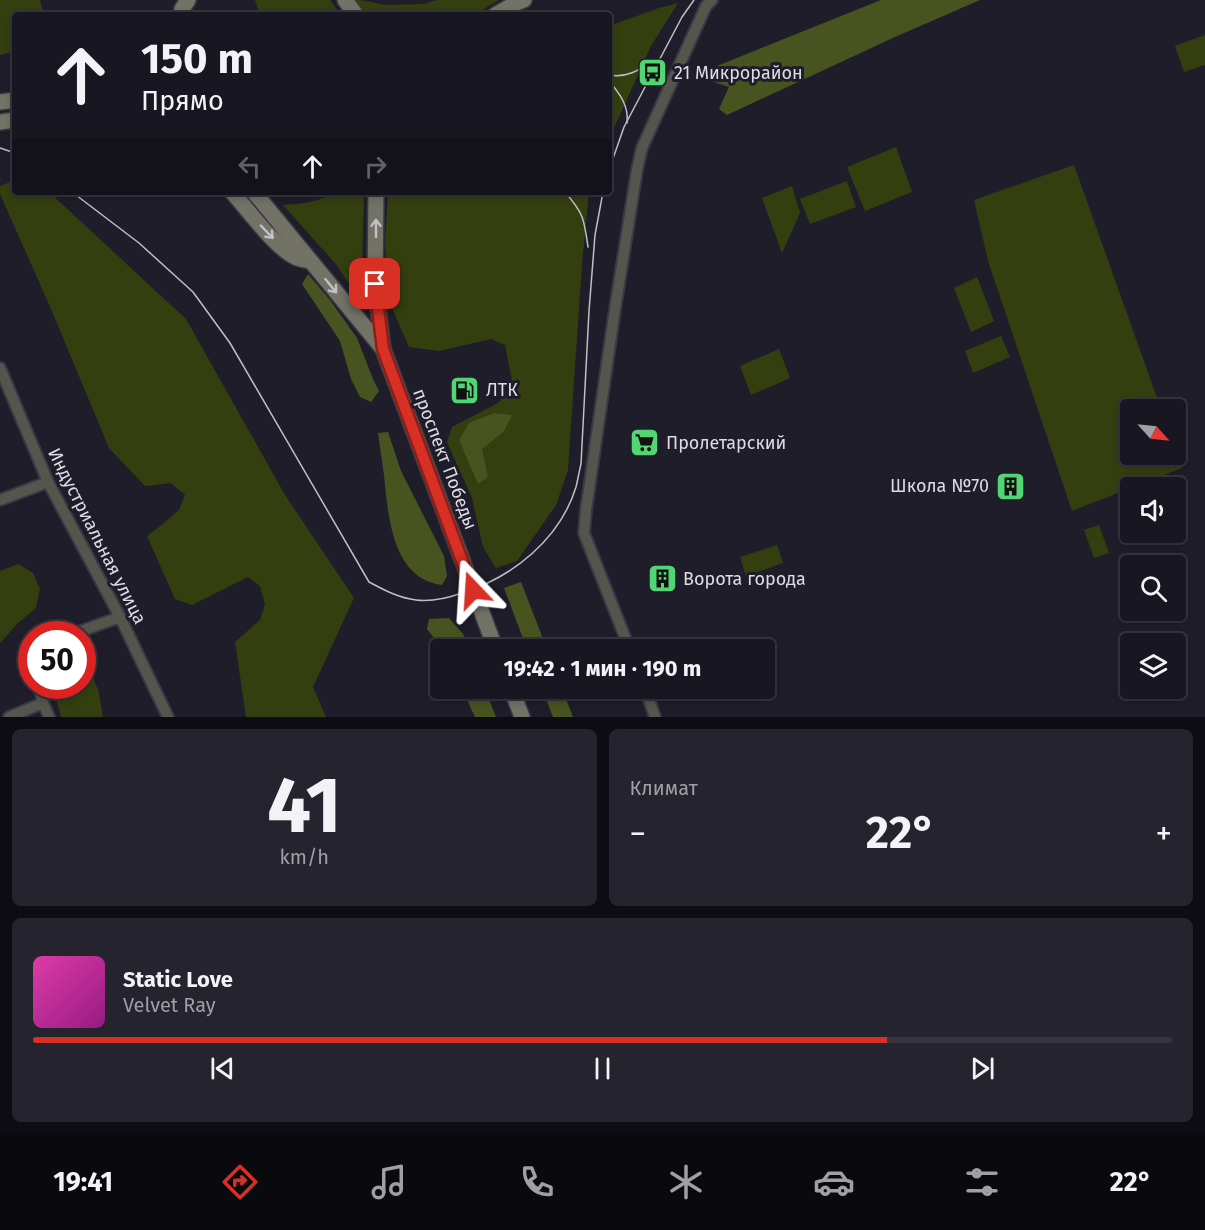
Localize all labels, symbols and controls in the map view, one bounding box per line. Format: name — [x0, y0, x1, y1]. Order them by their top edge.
text: 150 m — [141, 34, 253, 84]
icon: ahead — [42, 36, 120, 114]
bus stop icon: 21 Микрорайон — [637, 57, 669, 89]
place label: 21 Микрорайон — [674, 62, 803, 84]
text: Прямо — [141, 85, 224, 117]
icon: left — [233, 150, 266, 183]
icon: ahead — [296, 150, 329, 183]
icon: right — [359, 150, 392, 183]
one-way arrow — [370, 219, 382, 239]
one-way arrow — [260, 224, 275, 239]
pin — [349, 258, 400, 309]
icon: arrive — [358, 267, 391, 300]
one-way arrow — [324, 278, 337, 294]
fuel station icon: ЛТК — [449, 374, 481, 406]
place label: ЛТК — [486, 379, 518, 401]
street label: проспект Победы — [408, 385, 482, 533]
north arrow — [1120, 399, 1186, 465]
map controls — [1120, 399, 1186, 699]
supermarket icon: Пролетарский — [629, 427, 661, 459]
place label: Пролетарский — [666, 432, 786, 454]
street label: Индустриальная улица — [43, 444, 151, 628]
building icon: Школа №70 — [994, 470, 1026, 502]
place label: Школа №70 — [890, 475, 989, 497]
button: sound — [1120, 477, 1186, 543]
button: search — [1120, 555, 1186, 621]
position arrow — [441, 558, 505, 622]
building icon: Ворота города — [646, 563, 678, 595]
place label: Ворота города — [683, 568, 806, 590]
speed limit sign: 50 — [18, 621, 96, 699]
button: layers — [1120, 633, 1186, 699]
text: 19:42 · 1 мин · 190 m — [504, 655, 701, 682]
text: 41 — [267, 759, 342, 853]
text: Климат — [630, 776, 698, 800]
text: 22° — [866, 806, 936, 860]
text: − — [630, 814, 646, 854]
text: + — [1156, 814, 1172, 854]
text: km/h — [280, 845, 329, 869]
text: Static Love — [123, 966, 233, 993]
text: Velvet Ray — [123, 993, 216, 1017]
icon: previous — [206, 1052, 239, 1085]
icon: pause — [586, 1052, 619, 1085]
icon: next — [966, 1052, 999, 1085]
icon: directions — [219, 1161, 261, 1203]
icon: music — [368, 1161, 410, 1203]
icon: phone — [516, 1161, 558, 1203]
icon: climate — [665, 1161, 707, 1203]
icon: car — [813, 1161, 855, 1203]
icon: filters — [961, 1161, 1003, 1203]
text: 19:41 — [53, 1166, 113, 1198]
text: 22° — [1110, 1166, 1152, 1198]

